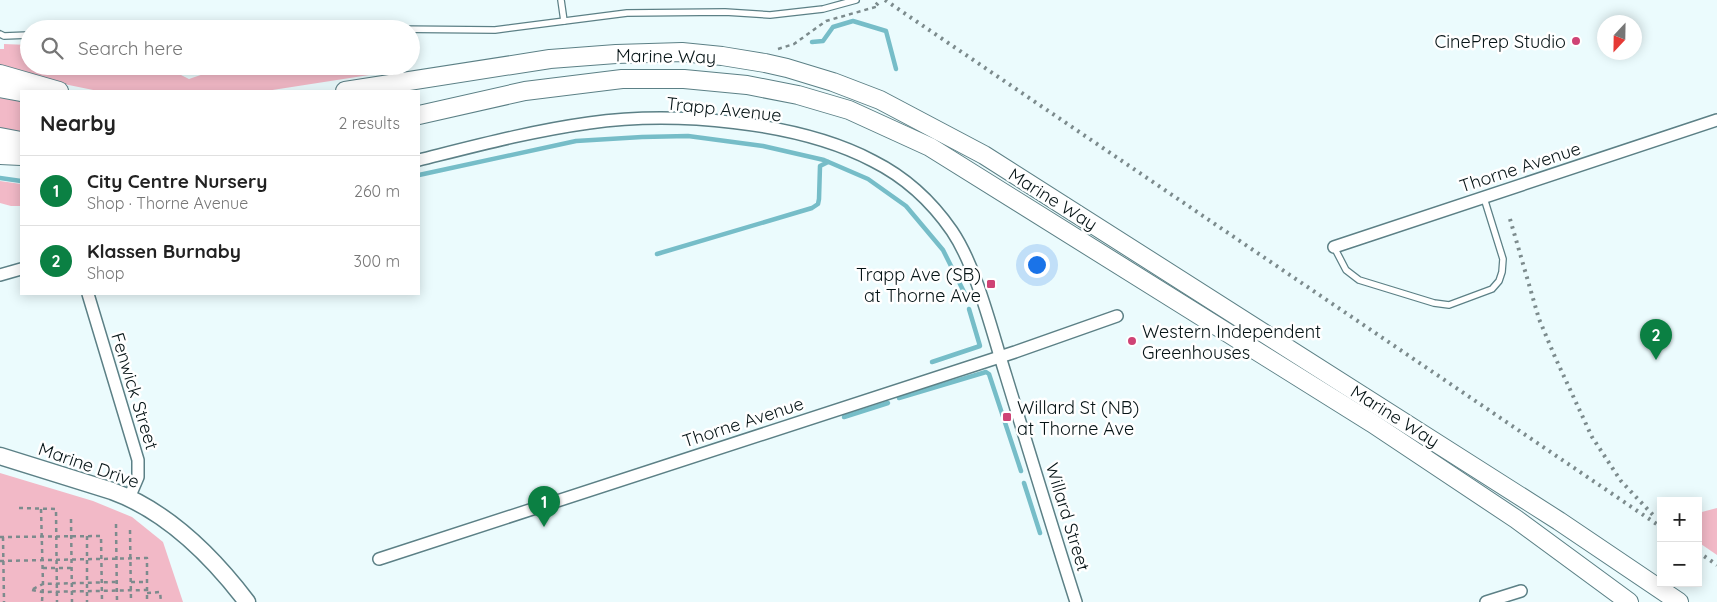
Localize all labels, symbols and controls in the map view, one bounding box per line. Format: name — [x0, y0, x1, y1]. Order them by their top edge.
north arrow — [1597, 15, 1642, 60]
search box — [20, 20, 420, 75]
place label: CinePrep Studio — [1434, 30, 1566, 53]
icon: search — [38, 34, 66, 62]
marker: CinePrep Studio — [1570, 35, 1582, 47]
text: Search here — [78, 36, 183, 60]
street label: Marine Way — [616, 44, 716, 68]
street label: Trapp Avenue — [665, 92, 783, 126]
text: Nearby — [40, 110, 116, 136]
text: 2 results — [338, 113, 400, 133]
street label: Thorne Avenue — [1457, 137, 1583, 197]
street label: Marine Way — [1004, 163, 1102, 235]
text: City Centre Nursery — [87, 169, 267, 193]
text: 1 — [53, 181, 59, 201]
text: 260 m — [354, 181, 400, 201]
text: Shop · Thorne Avenue — [87, 193, 248, 213]
text: Klassen Burnaby — [87, 239, 241, 263]
text: 2 — [51, 251, 61, 271]
text: 300 m — [354, 251, 400, 271]
your location — [1024, 252, 1050, 278]
text: Shop — [87, 263, 124, 283]
place label: Trapp Ave (SB) at Thorne Ave — [856, 263, 981, 307]
marker: Trapp Ave (SB) at Thorne Ave — [985, 278, 997, 290]
pin: 2 — [1640, 319, 1672, 360]
place label: Western Independent Greenhouses — [1142, 320, 1321, 364]
street label: Fenwick Street — [106, 330, 164, 452]
marker: Western Independent Greenhouses — [1126, 335, 1138, 347]
street label: Marine Way — [1346, 380, 1444, 452]
street label: Thorne Avenue — [680, 392, 806, 452]
place label: Willard St (NB) at Thorne Ave — [1017, 396, 1139, 440]
marker: Willard St (NB) at Thorne Ave — [1001, 411, 1013, 423]
street label: Marine Drive — [35, 437, 143, 493]
street label: Willard Street — [1041, 460, 1095, 574]
pin: 1 — [528, 486, 560, 527]
map controls — [1657, 497, 1702, 587]
button: + — [1657, 497, 1702, 542]
button: − — [1657, 542, 1702, 587]

